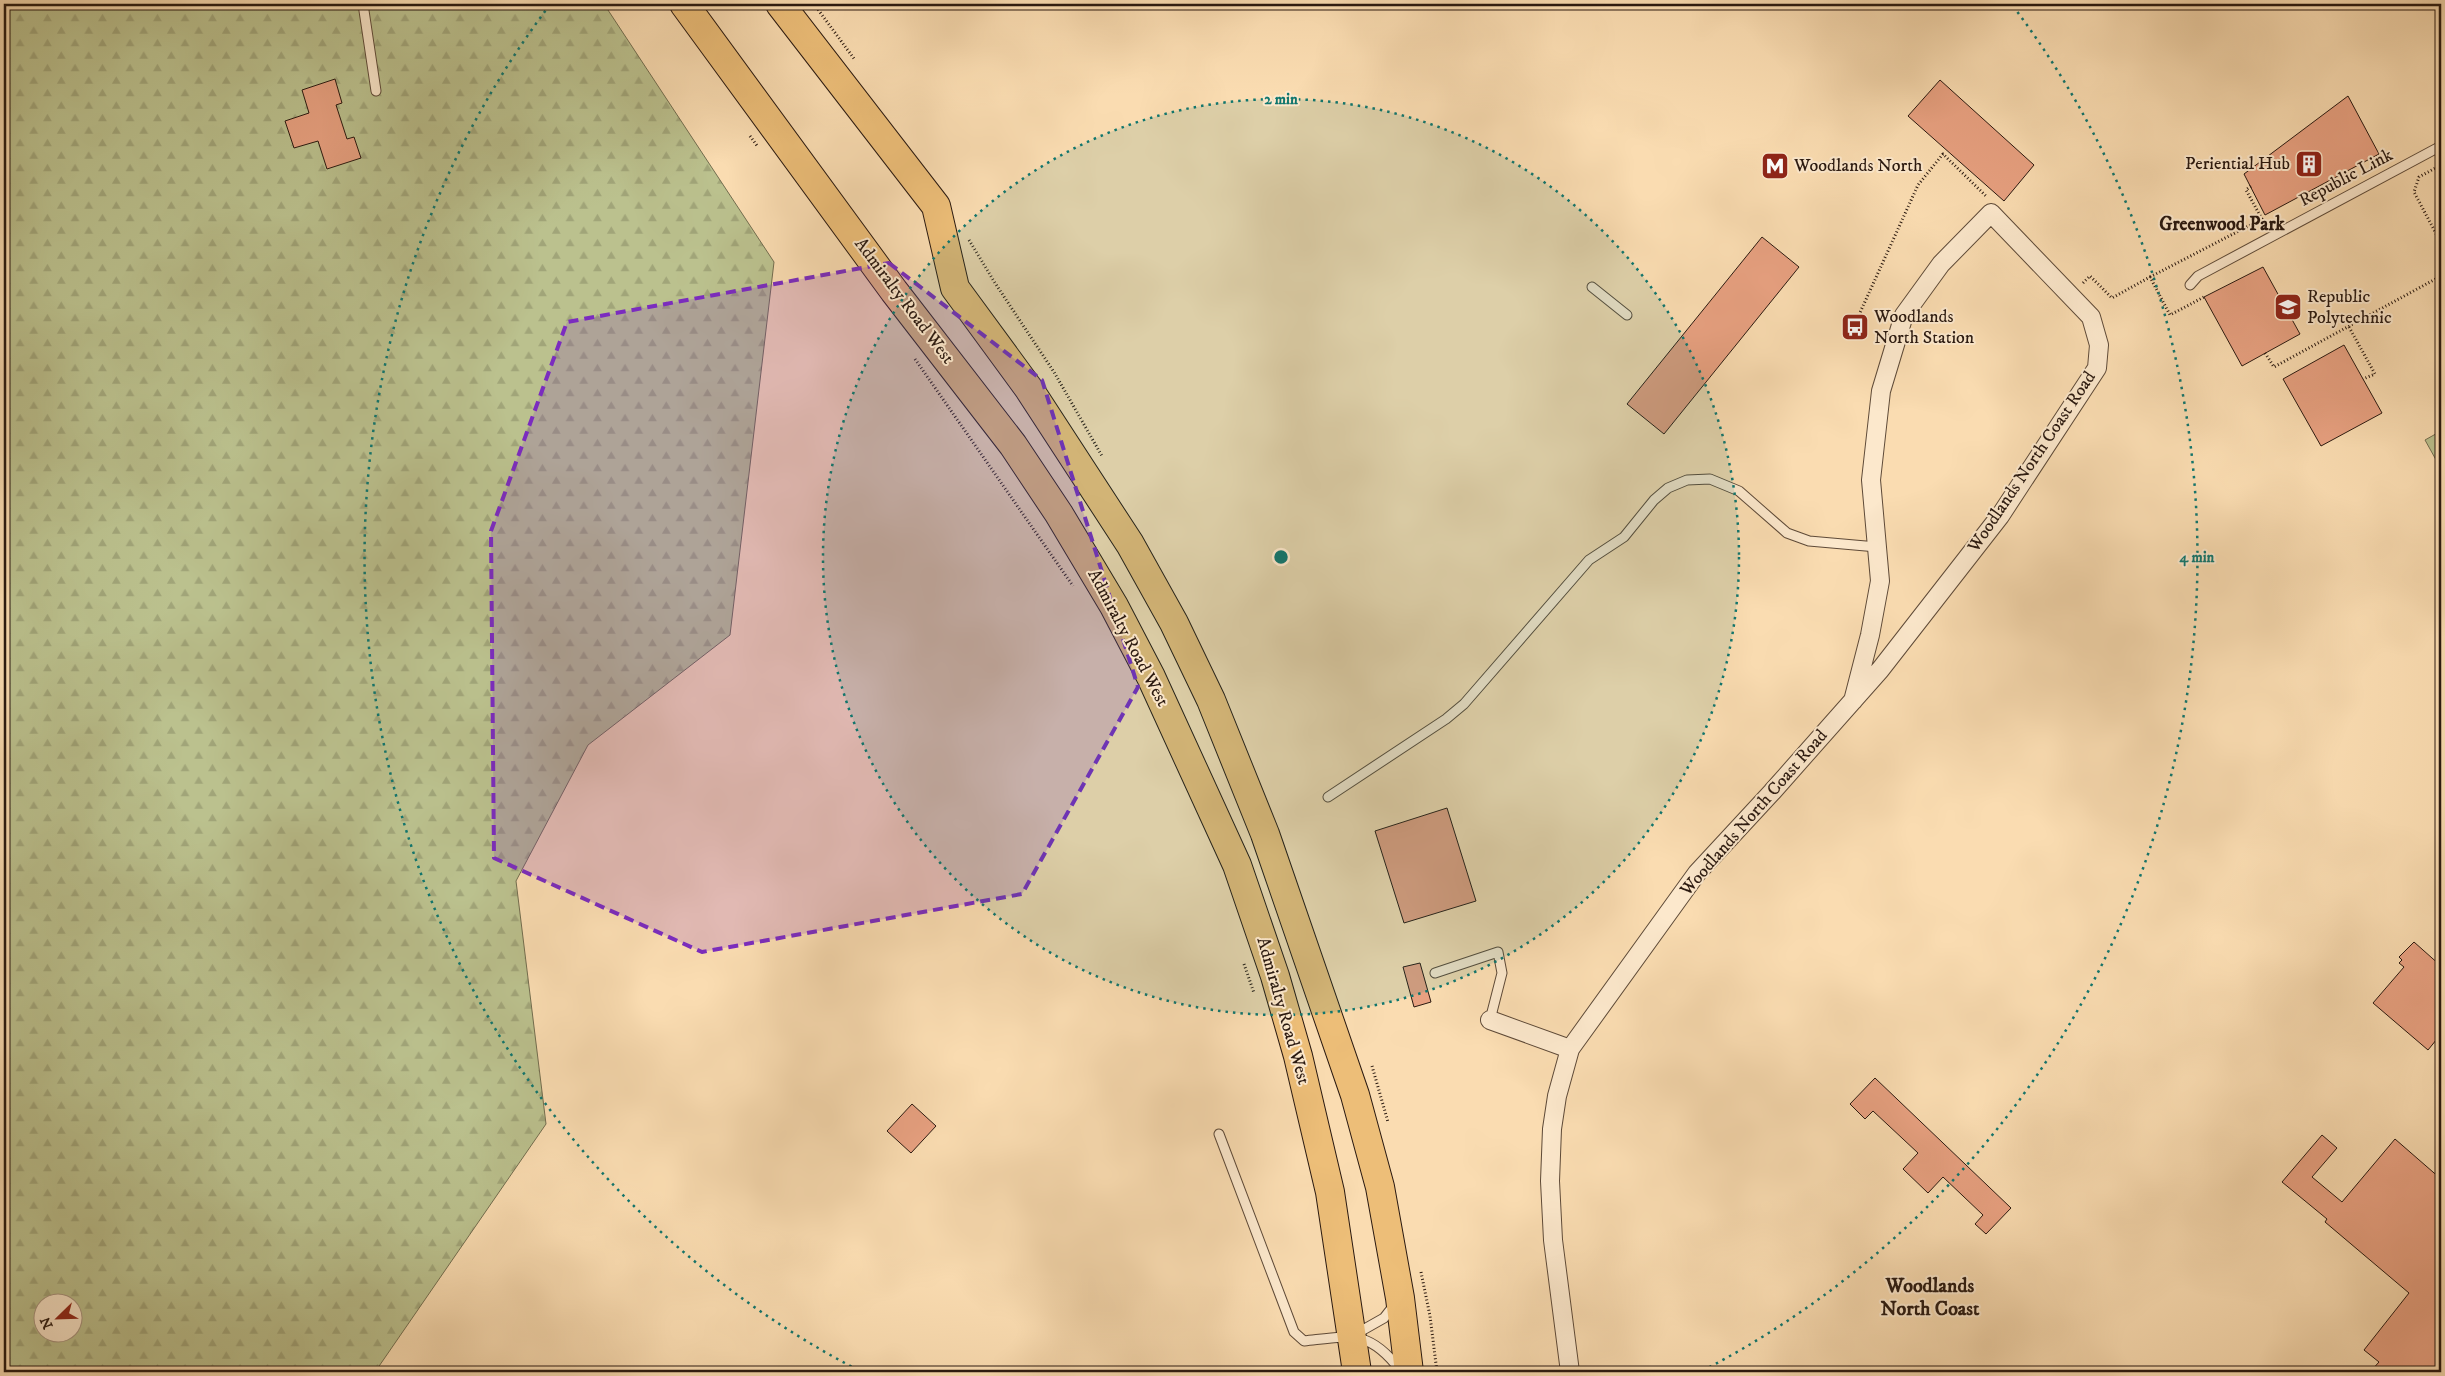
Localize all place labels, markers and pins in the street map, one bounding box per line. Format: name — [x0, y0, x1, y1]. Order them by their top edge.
building icon: Periential Hub — [2294, 149, 2324, 179]
metro station icon: Woodlands North — [1760, 151, 1790, 181]
place label: Periential Hub — [2185, 153, 2290, 175]
place label: Woodlands North — [1793, 155, 1923, 177]
place label: Republic Polytechnic — [2307, 286, 2392, 329]
school or university icon: Republic Polytechnic — [2273, 292, 2303, 322]
place label: Woodlands North Station — [1873, 306, 1975, 349]
bus stop icon: Woodlands North Station — [1840, 312, 1870, 342]
centre of rings — [1272, 548, 1290, 566]

